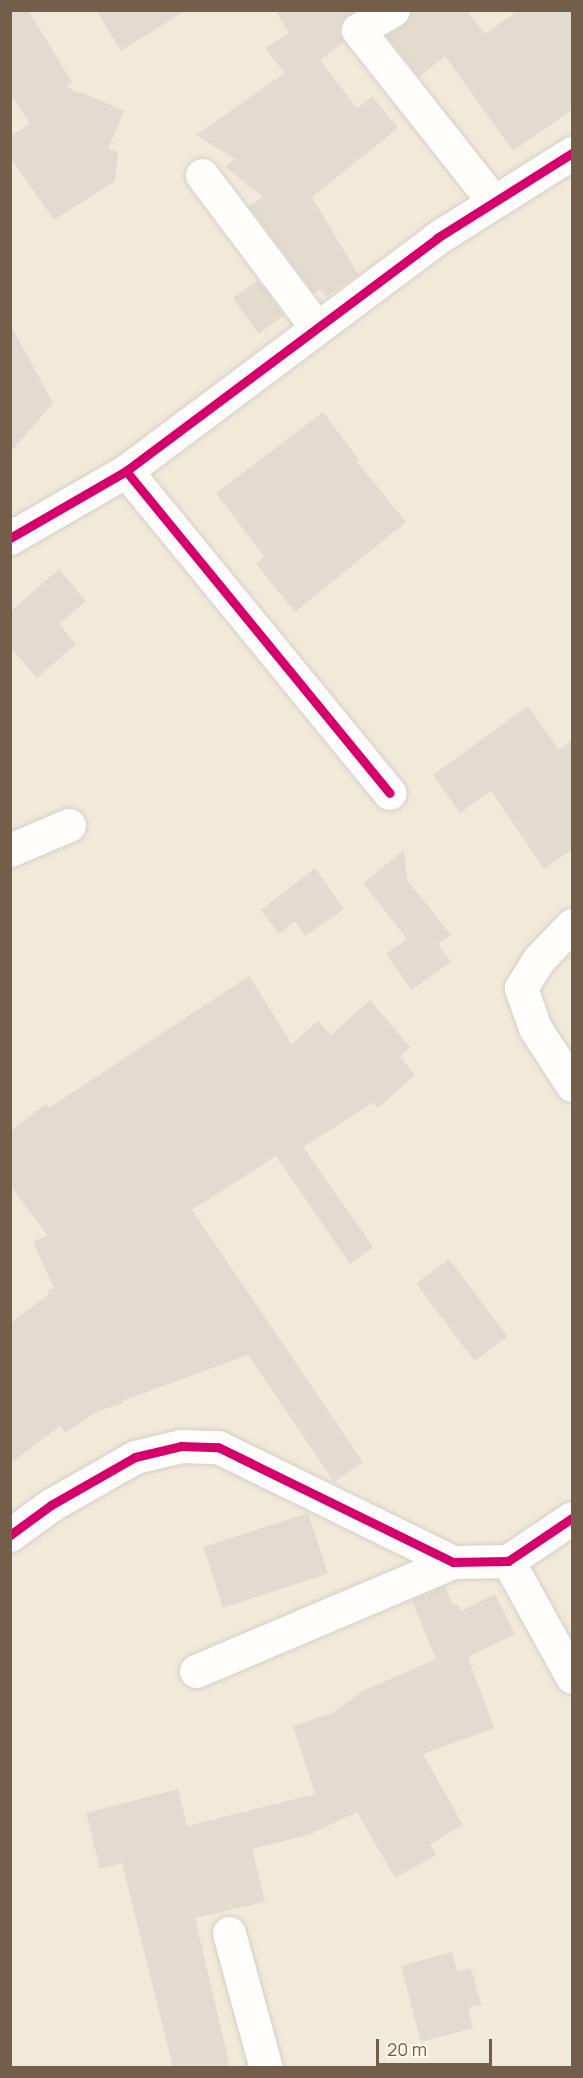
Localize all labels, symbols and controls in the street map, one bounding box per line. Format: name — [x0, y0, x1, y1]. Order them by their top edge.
scale bar — [379, 2027, 494, 2065]
text: 20 m — [387, 2037, 427, 2061]

